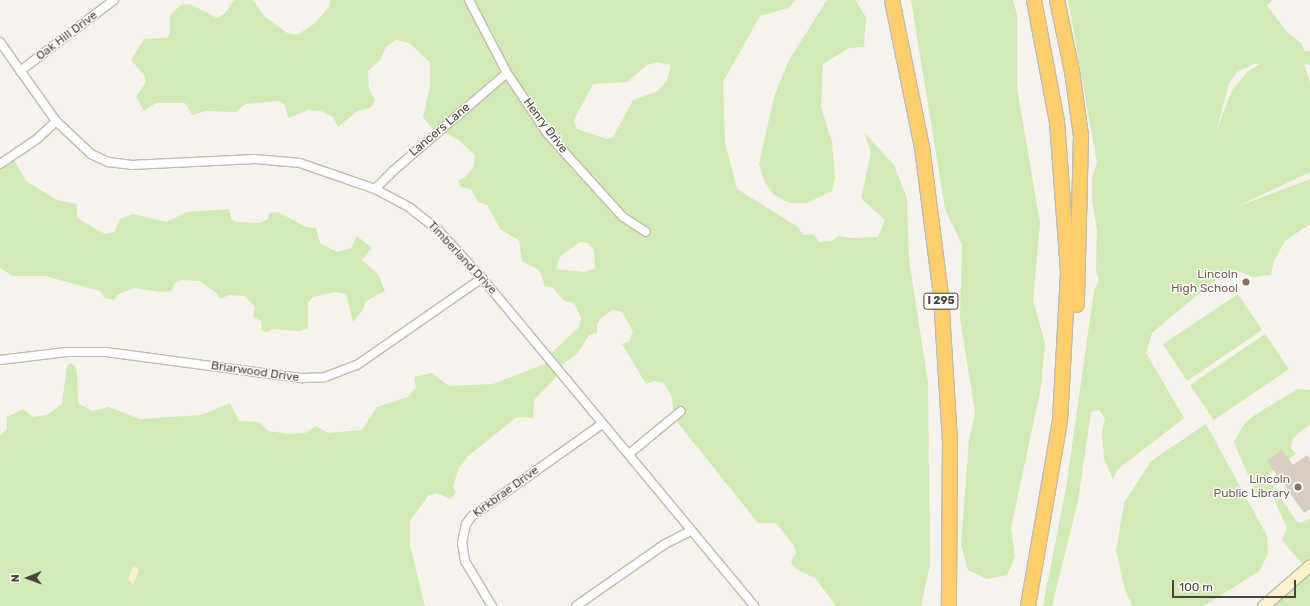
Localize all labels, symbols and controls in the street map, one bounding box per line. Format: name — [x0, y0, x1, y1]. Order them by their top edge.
street label: Oak Hill Drive — [34, 8, 100, 64]
street label: Henry Drive — [520, 95, 570, 157]
street label: Lancers Lane — [407, 100, 473, 160]
street label: Timberland Drive — [424, 218, 500, 298]
place label: Lincoln High School — [1171, 268, 1238, 296]
marker: Lincoln High School — [1241, 277, 1251, 287]
road number: I 295 — [923, 292, 959, 310]
street label: Briarwood Drive — [210, 359, 300, 385]
street label: Kirkbrae Drive — [470, 463, 542, 521]
place label: Lincoln Public Library — [1213, 473, 1290, 501]
marker: Lincoln Public Library — [1293, 482, 1303, 492]
north arrow — [8, 558, 48, 598]
scale bar — [1174, 572, 1298, 598]
text: N — [9, 574, 22, 582]
text: 100 m — [1179, 580, 1213, 594]

